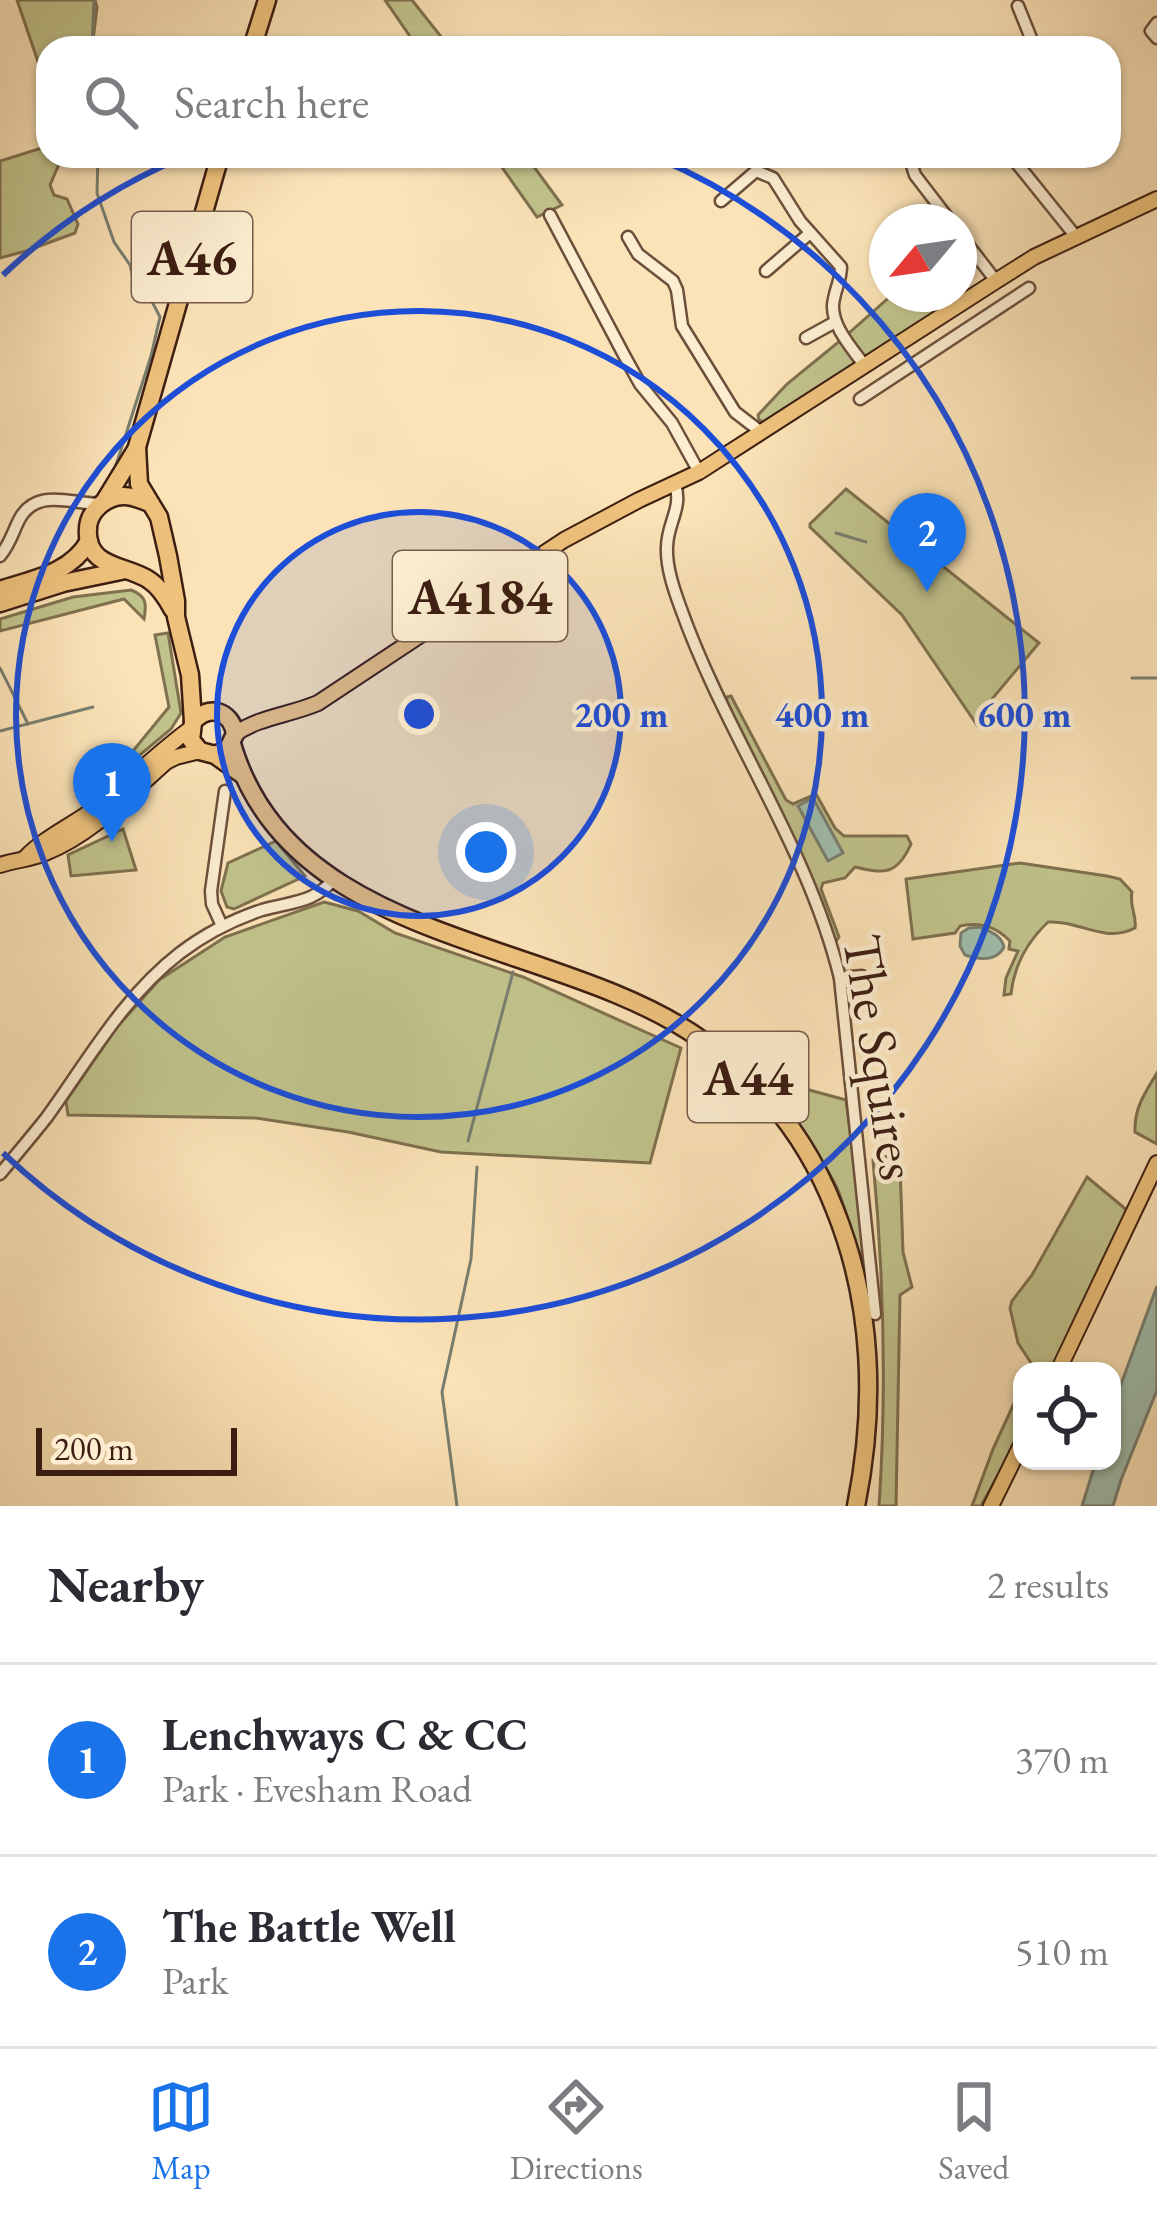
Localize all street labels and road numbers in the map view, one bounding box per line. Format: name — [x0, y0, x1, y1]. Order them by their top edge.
road number: A46 — [132, 212, 252, 302]
road number: A4184 — [393, 551, 567, 641]
street label: The Squires — [827, 929, 935, 1185]
road number: A44 — [688, 1032, 808, 1122]

